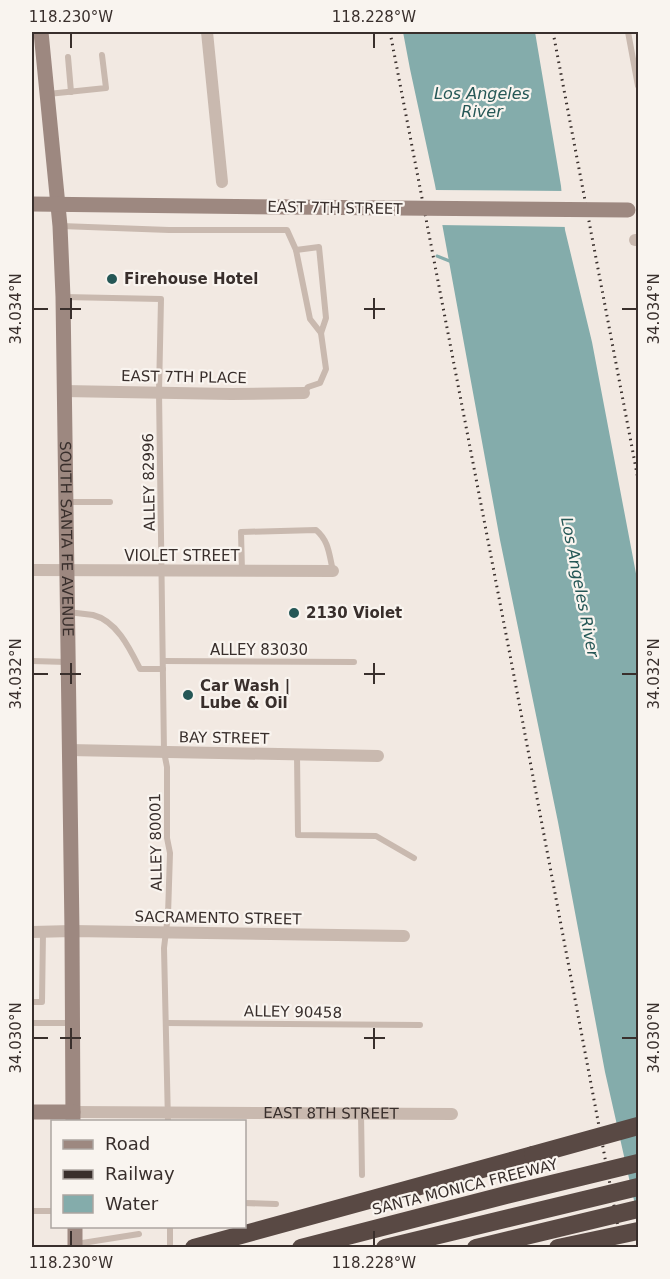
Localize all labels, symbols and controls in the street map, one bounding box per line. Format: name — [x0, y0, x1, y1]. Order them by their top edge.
text: 118.230°W — [29, 8, 113, 26]
text: 118.228°W — [332, 8, 416, 26]
water label: Los Angeles River — [434, 84, 530, 121]
street label: EAST 7TH STREET — [267, 198, 404, 218]
place label: Firehouse Hotel — [124, 270, 258, 288]
marker: Firehouse Hotel — [105, 272, 119, 286]
text: 34.034°N — [7, 273, 25, 345]
text: 34.034°N — [645, 273, 663, 345]
street label: EAST 7TH PLACE — [121, 367, 247, 387]
street label: ALLEY 82996 — [139, 433, 159, 531]
street label: SOUTH SANTA FE AVENUE — [56, 441, 77, 637]
water label: Los Angeles River — [557, 515, 603, 660]
street label: VIOLET STREET — [124, 547, 241, 565]
place label: 2130 Violet — [306, 604, 402, 622]
marker: 2130 Violet — [287, 606, 301, 620]
text: 34.032°N — [7, 638, 25, 710]
text: 34.032°N — [645, 638, 663, 710]
street label: ALLEY 83030 — [210, 641, 308, 659]
place label: Car Wash | Lube & Oil — [200, 677, 290, 712]
marker: Car Wash | Lube & Oil — [181, 688, 195, 702]
street label: BAY STREET — [179, 728, 270, 748]
street label: ALLEY 80001 — [146, 793, 166, 891]
street label: SACRAMENTO STREET — [134, 908, 302, 928]
text: 34.030°N — [7, 1002, 25, 1074]
street label: ALLEY 90458 — [244, 1002, 342, 1022]
text: 34.030°N — [645, 1002, 663, 1074]
street label: EAST 8TH STREET — [263, 1104, 400, 1123]
legend — [51, 1120, 246, 1228]
text: Road — [105, 1133, 150, 1154]
street label: SANTA MONICA FREEWAY — [370, 1155, 560, 1219]
text: Railway — [105, 1163, 175, 1184]
text: Water — [105, 1193, 159, 1214]
text: 118.230°W — [29, 1254, 113, 1272]
text: 118.228°W — [332, 1254, 416, 1272]

